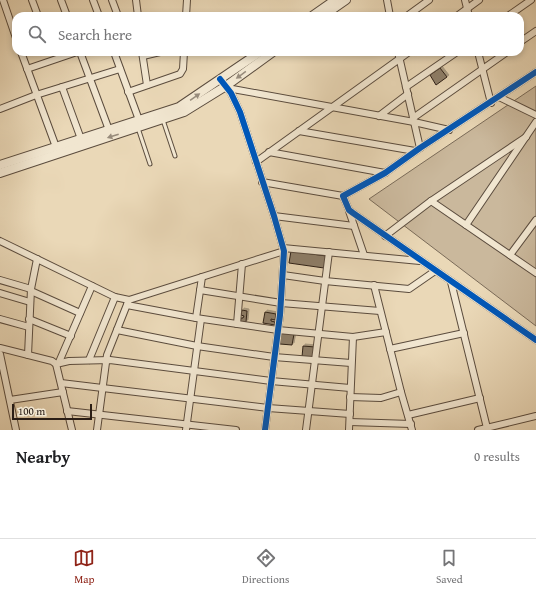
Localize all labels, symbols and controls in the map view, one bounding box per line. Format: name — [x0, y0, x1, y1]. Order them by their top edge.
search box — [12, 12, 524, 56]
icon: search — [26, 23, 48, 45]
text: Search here — [58, 24, 132, 45]
one-way arrow — [236, 71, 247, 79]
one-way arrow — [189, 93, 200, 101]
one-way arrow — [106, 133, 118, 139]
scale bar — [12, 402, 92, 421]
text: 100 m — [18, 403, 45, 419]
text: Nearby — [16, 444, 70, 469]
text: 0 results — [474, 447, 520, 466]
tab: Map — [73, 547, 95, 587]
tab: Directions — [242, 547, 289, 587]
tab: Saved — [436, 547, 463, 587]

